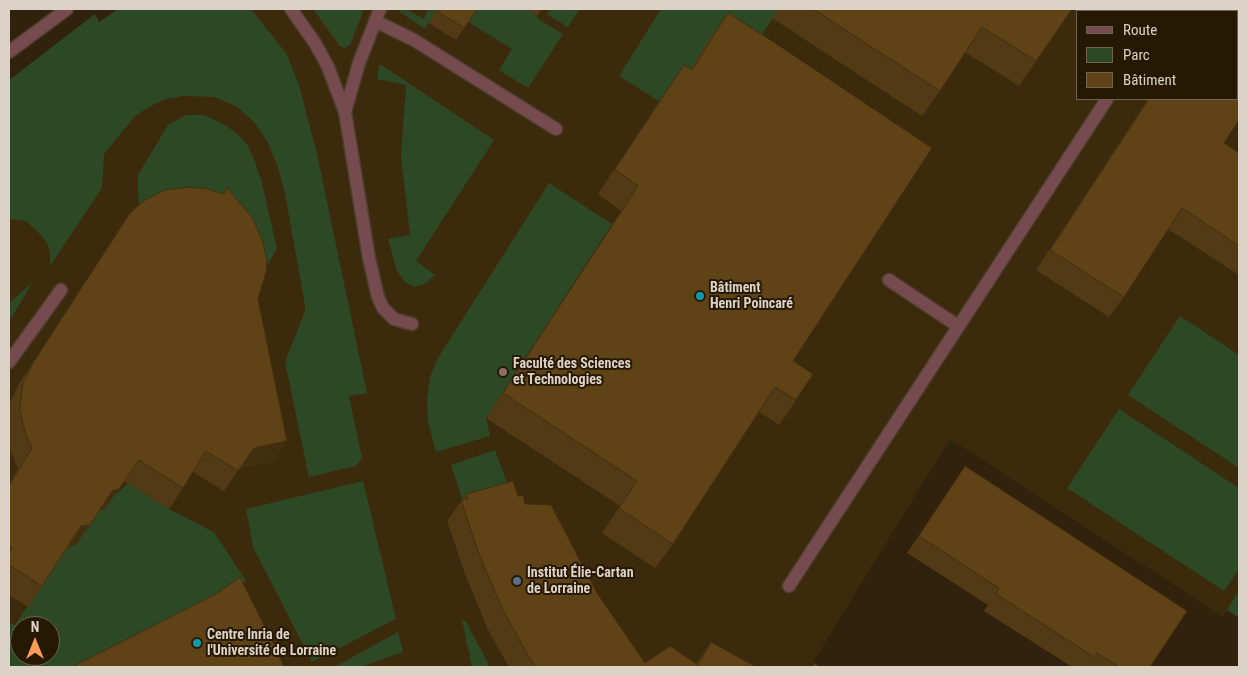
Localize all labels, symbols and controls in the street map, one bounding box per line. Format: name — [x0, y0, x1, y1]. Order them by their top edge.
legend — [1076, 10, 1238, 100]
text: Route — [1123, 21, 1157, 39]
text: Parc — [1123, 46, 1150, 64]
text: Bâtiment — [1123, 71, 1176, 89]
place label: Bâtiment Henri Poincaré — [710, 280, 793, 312]
marker: Bâtiment Henri Poincaré — [694, 290, 706, 302]
place label: Faculté des Sciences et Technologies — [513, 356, 631, 388]
marker: Faculté des Sciences et Technologies — [497, 366, 509, 378]
place label: Institut Élie-Cartan de Lorraine — [527, 565, 634, 598]
marker: Institut Élie-Cartan de Lorraine — [511, 575, 523, 587]
north arrow — [10, 616, 60, 666]
text: N — [31, 619, 39, 635]
place label: Centre Inria de l'Université de Lorraine — [207, 627, 336, 660]
marker: Centre Inria de l'Université de Lorraine — [191, 637, 203, 649]

